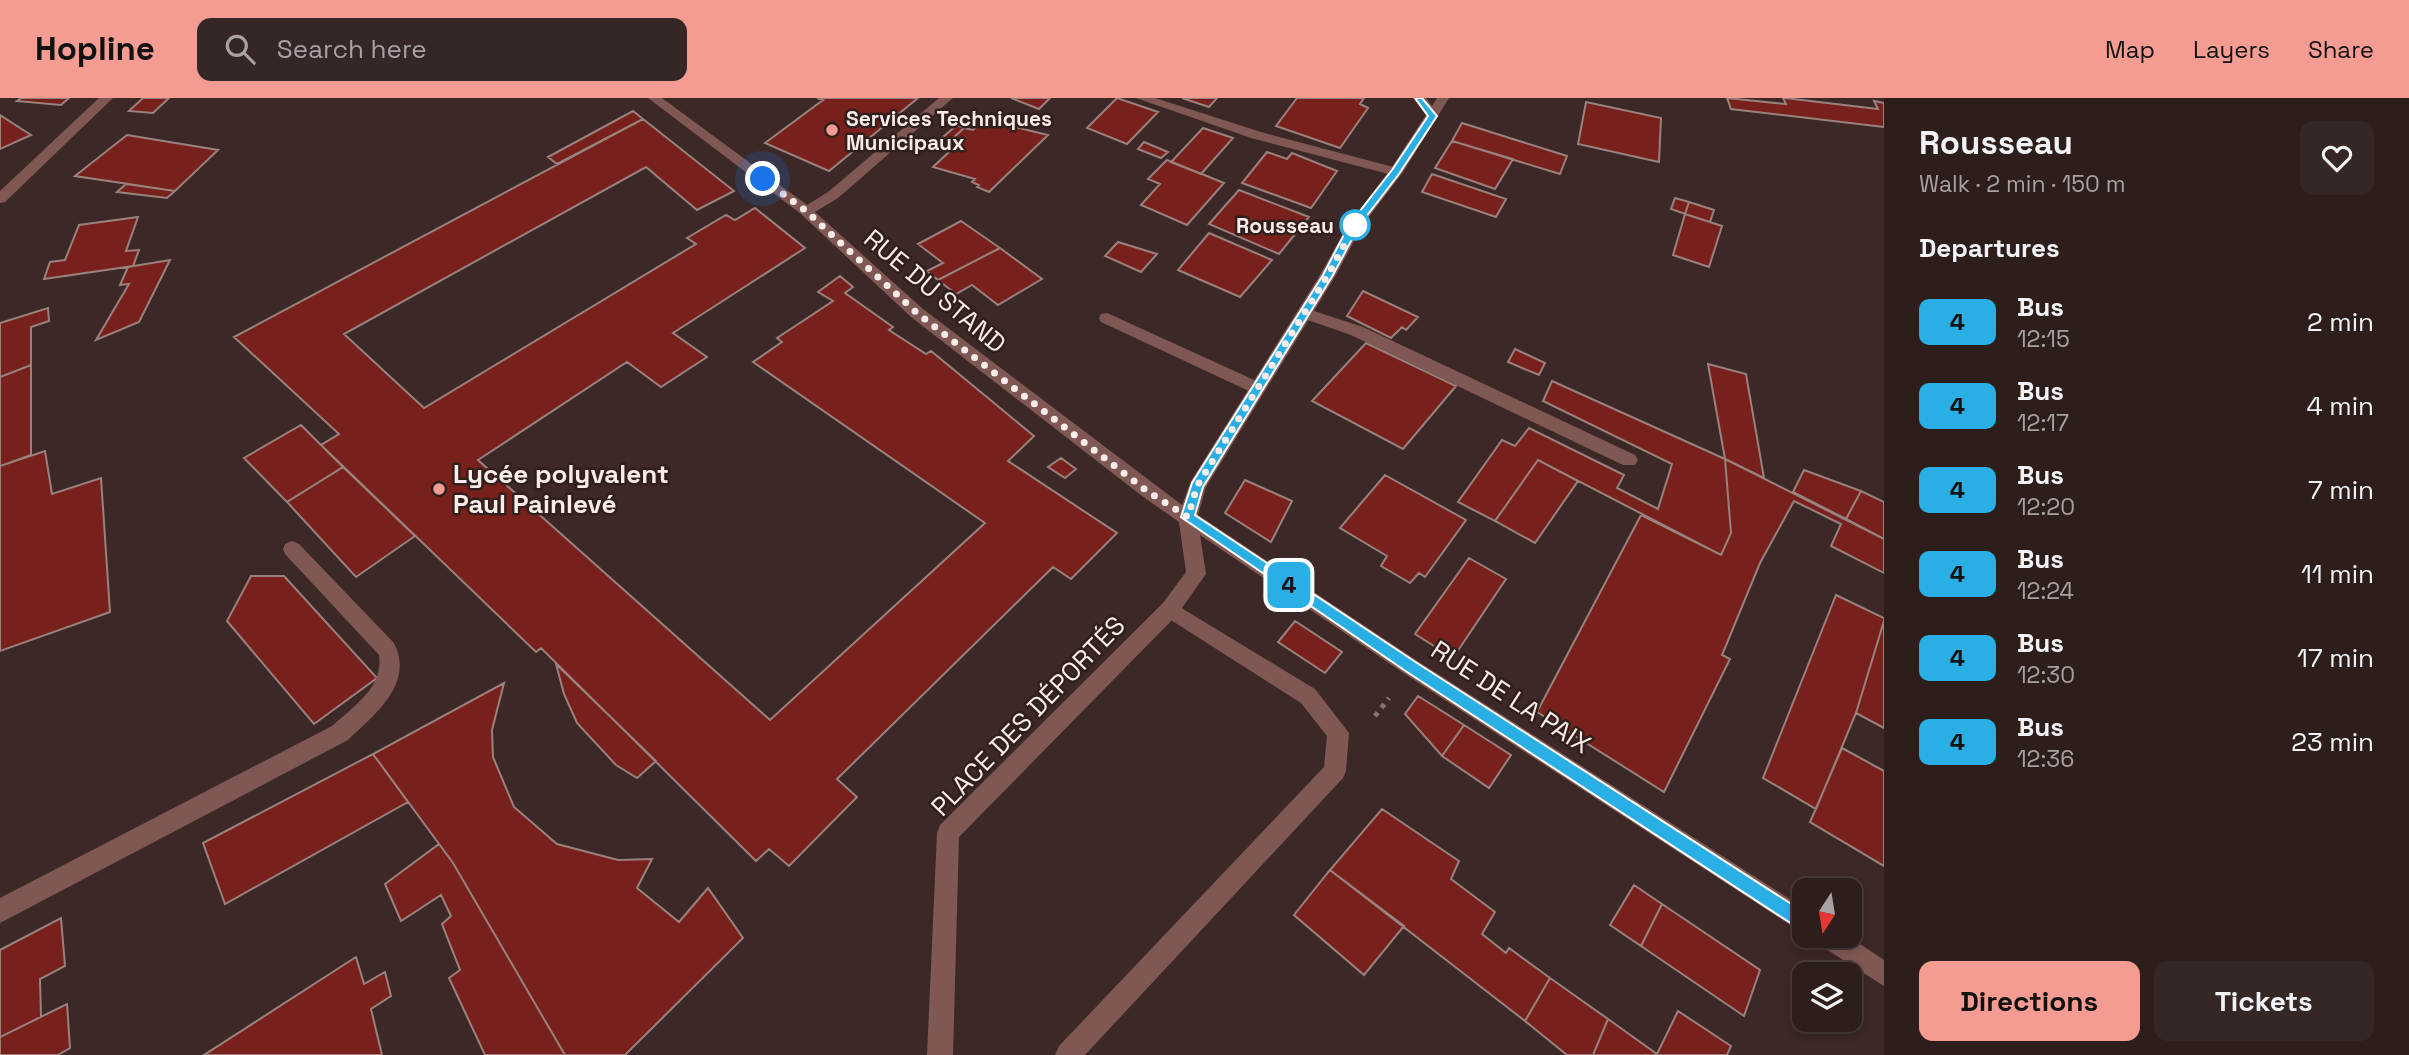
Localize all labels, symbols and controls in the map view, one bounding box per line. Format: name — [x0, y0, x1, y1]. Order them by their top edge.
search box — [197, 18, 687, 81]
text: Hopline — [35, 28, 155, 70]
icon: search — [221, 30, 259, 68]
text: Search here — [277, 32, 427, 66]
text: Map — [2105, 34, 2155, 65]
text: Layers — [2193, 34, 2270, 65]
text: Share — [2308, 34, 2374, 65]
place label: Services Techniques Municipaux — [846, 105, 1052, 156]
button: heart — [2300, 121, 2374, 195]
marker: Services Techniques Municipaux — [824, 122, 840, 138]
text: Rousseau — [1919, 122, 2073, 164]
your location — [745, 161, 780, 196]
text: Walk · 2 min · 150 m — [1919, 169, 2126, 199]
marker: Rousseau — [1340, 210, 1370, 240]
place label: Rousseau — [1236, 212, 1334, 239]
street label: RUE DU STAND — [857, 222, 1013, 360]
text: Departures — [1919, 231, 2060, 265]
text: Bus — [2017, 290, 2064, 324]
text: 2 min — [2307, 305, 2374, 339]
text: 4 — [1950, 306, 1965, 337]
text: 12:15 — [2017, 324, 2070, 354]
text: Bus — [2017, 374, 2064, 408]
text: 4 min — [2306, 389, 2374, 423]
text: 4 — [1950, 390, 1965, 421]
text: 12:17 — [2017, 408, 2069, 438]
place label: Lycée polyvalent Paul Painlevé — [453, 457, 669, 521]
text: Bus — [2017, 458, 2064, 492]
text: 7 min — [2308, 473, 2374, 507]
text: 4 — [1950, 474, 1965, 505]
marker: Lycée polyvalent Paul Painlevé — [431, 481, 447, 497]
text: 12:20 — [2017, 492, 2075, 522]
text: Bus — [2017, 542, 2064, 576]
text: 11 min — [2301, 557, 2374, 591]
text: 4 — [1950, 558, 1965, 589]
line badge: 4 — [1266, 562, 1312, 608]
text: 4 — [1281, 569, 1297, 600]
text: 12:24 — [2017, 576, 2074, 606]
street label: PLACE DES DÉPORTÉS — [924, 609, 1132, 823]
text: Bus — [2017, 626, 2064, 660]
street label: RUE DE LA PAIX — [1425, 633, 1597, 761]
text: 17 min — [2297, 641, 2374, 675]
text: 4 — [1950, 642, 1965, 673]
text: 12:30 — [2017, 660, 2075, 690]
text: Bus — [2017, 710, 2064, 744]
text: 23 min — [2291, 725, 2374, 759]
text: 4 — [1950, 726, 1965, 757]
text: 12:36 — [2017, 744, 2074, 774]
north arrow — [1792, 878, 1862, 948]
map controls — [1792, 878, 1862, 1032]
button: Directions — [1919, 961, 2140, 1041]
button: Tickets — [2154, 961, 2374, 1041]
button: layers — [1792, 962, 1862, 1032]

